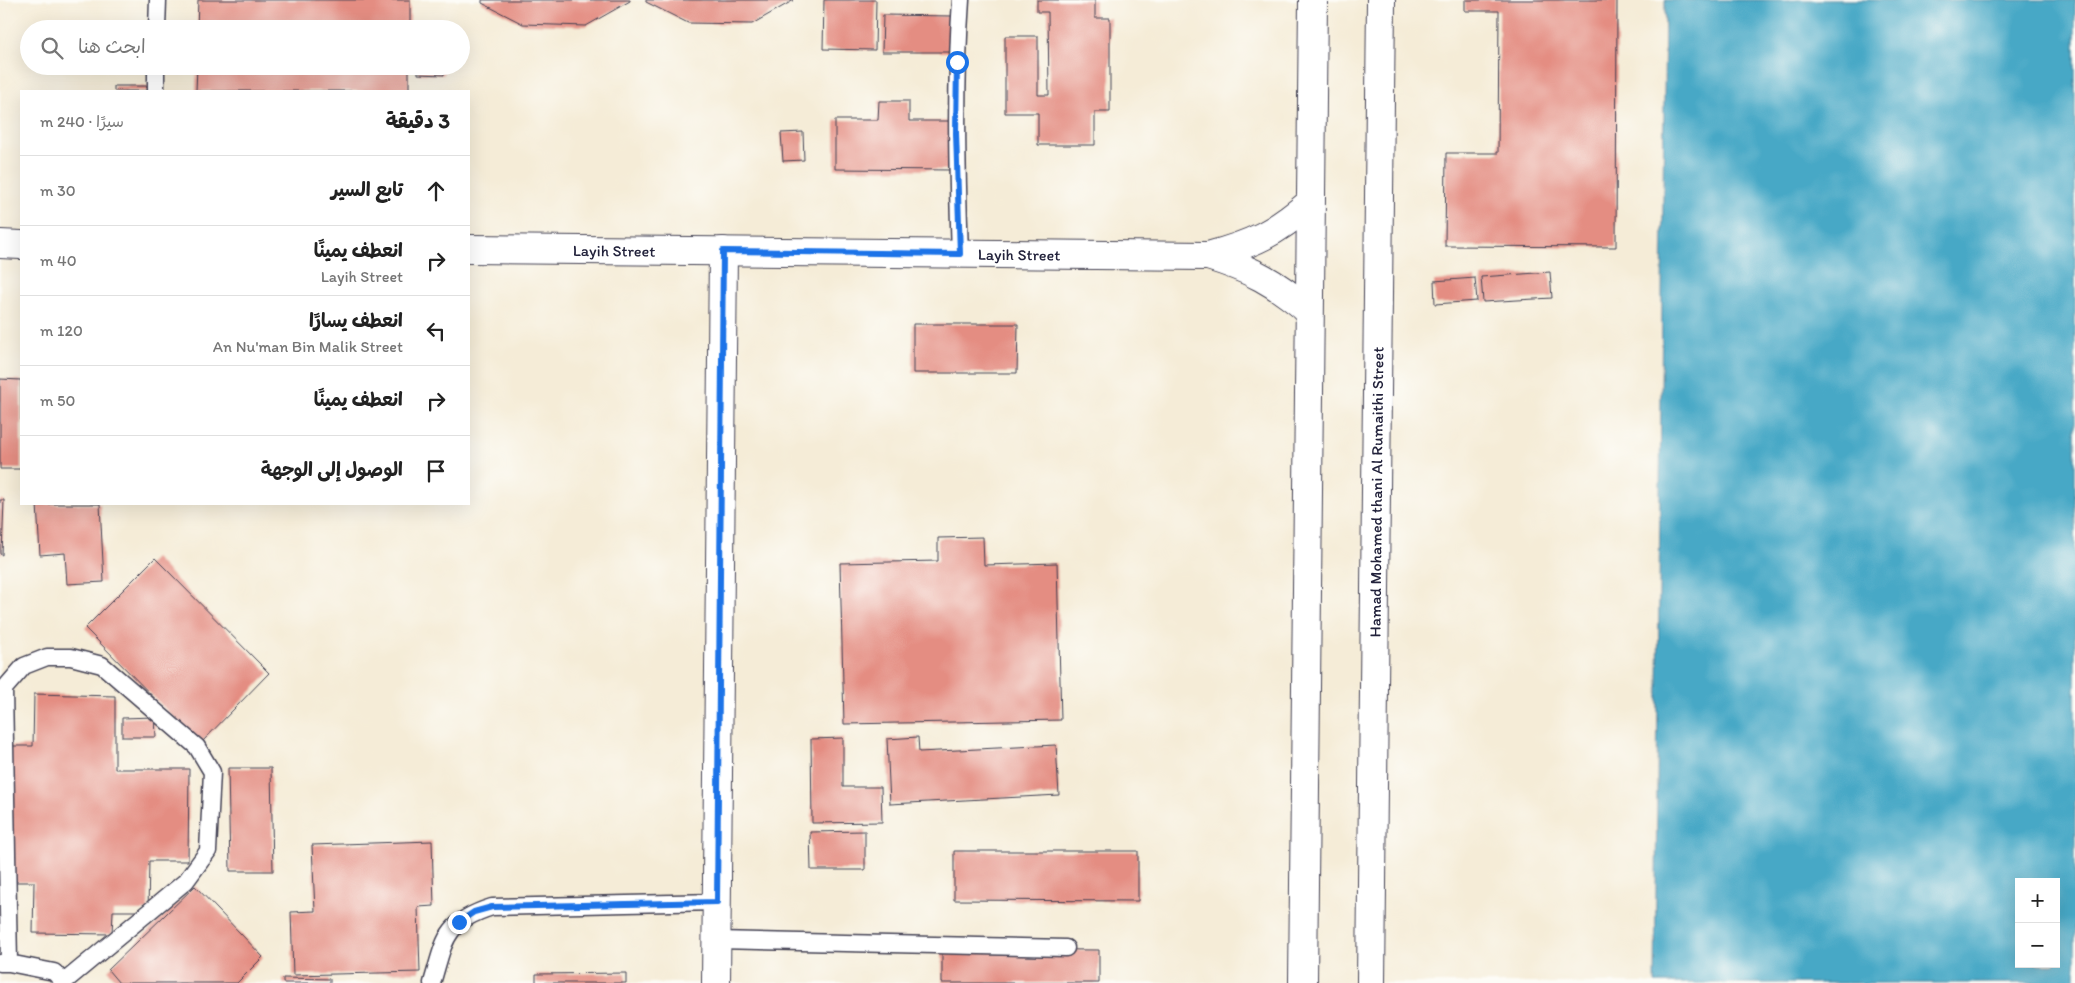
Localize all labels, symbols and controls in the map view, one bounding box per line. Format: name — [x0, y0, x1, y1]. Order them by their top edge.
search box — [20, 20, 470, 75]
icon: search — [38, 34, 66, 62]
text: ابحث هنا — [78, 35, 146, 58]
route start — [946, 51, 969, 74]
text: 3 دقيقة — [385, 108, 450, 133]
text: سيرًا · 240 m — [40, 112, 124, 131]
icon: ahead — [422, 177, 450, 205]
text: تابع السير — [331, 178, 403, 201]
text: 30 m — [40, 181, 76, 200]
text: انعطف يمينًا — [314, 239, 403, 262]
street label: Layih Street — [573, 240, 655, 260]
street label: Layih Street — [978, 244, 1060, 264]
icon: right — [422, 247, 450, 275]
text: 40 m — [40, 251, 77, 270]
text: Layih Street — [321, 267, 403, 286]
text: انعطف يسارًا — [309, 309, 403, 332]
icon: left — [422, 317, 450, 345]
text: 120 m — [40, 321, 83, 340]
text: An Nu'man Bin Malik Street — [213, 337, 403, 356]
street label: Hamad Mohamed thani Al Rumaithi Street — [1365, 347, 1387, 637]
icon: right — [422, 387, 450, 415]
text: انعطف يمينًا — [314, 388, 403, 411]
text: 50 m — [40, 391, 75, 410]
icon: arrive — [422, 457, 450, 485]
text: الوصول إلى الوجهة — [261, 458, 403, 481]
map controls — [2015, 878, 2060, 968]
button: + — [2015, 878, 2060, 923]
route end — [448, 911, 471, 934]
button: − — [2015, 923, 2060, 968]

